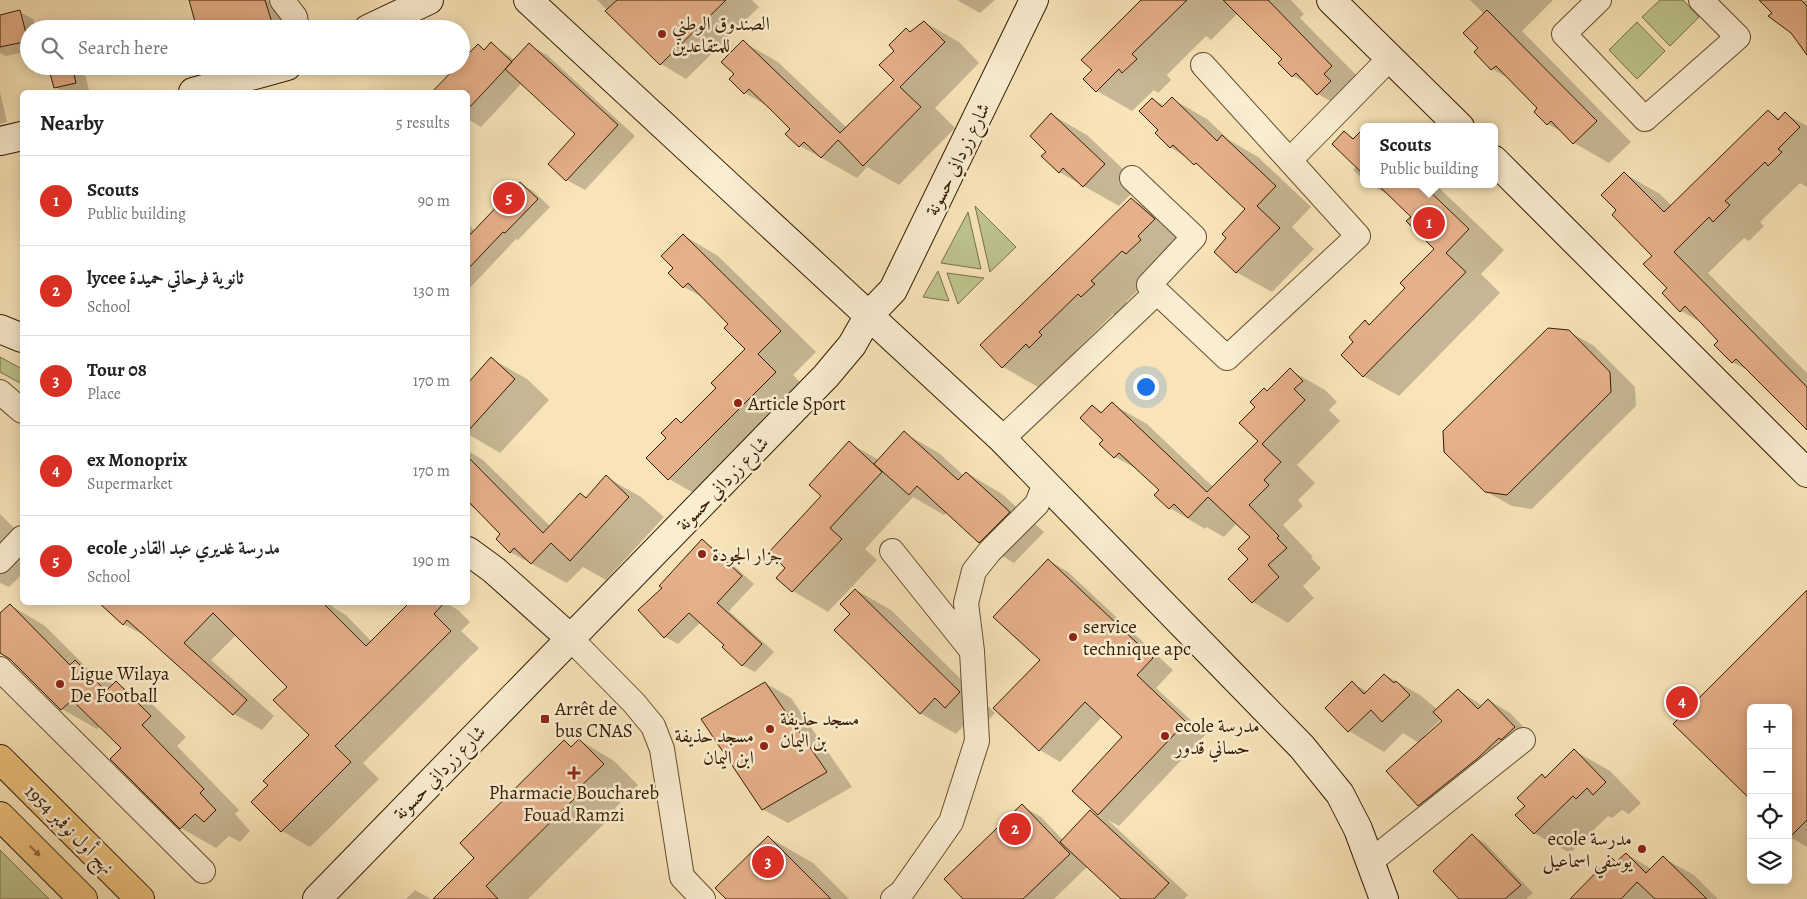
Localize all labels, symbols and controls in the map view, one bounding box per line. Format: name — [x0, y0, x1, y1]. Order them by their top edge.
place label: الصندوق الوطني للمتقاعدين — [672, 11, 770, 59]
search box — [20, 20, 470, 75]
marker: الصندوق الوطني للمتقاعدين — [656, 28, 668, 40]
icon: search — [38, 34, 66, 62]
text: Search here — [78, 35, 168, 61]
street label: شارع زرداني حسونة — [919, 99, 998, 221]
text: Nearby — [40, 109, 103, 137]
text: 5 results — [396, 112, 450, 134]
popup — [1360, 123, 1498, 188]
text: Scouts — [1379, 132, 1432, 158]
text: Public building — [1379, 158, 1479, 180]
text: Scouts — [87, 177, 139, 203]
pin: 5 — [493, 179, 525, 217]
text: 1 — [53, 190, 59, 212]
text: 90 m — [418, 190, 450, 212]
text: Public building — [87, 203, 186, 225]
pin: 1 — [1413, 204, 1445, 242]
text: lycee ثانوية فرحاتي حميدة — [87, 265, 244, 291]
text: 2 — [52, 280, 60, 302]
text: 130 m — [413, 280, 450, 302]
text: School — [87, 296, 130, 318]
text: Tour 08 — [87, 357, 147, 383]
text: 3 — [53, 370, 59, 392]
text: 170 m — [413, 370, 450, 392]
your location — [1133, 374, 1159, 400]
text: Place — [87, 383, 121, 405]
place label: Article Sport — [747, 391, 846, 417]
marker: Article Sport — [732, 397, 744, 409]
street label: شارع زرداني حسونة — [671, 430, 776, 538]
text: ex Monoprix — [87, 447, 187, 473]
text: 4 — [52, 460, 60, 482]
text: 170 m — [413, 460, 450, 482]
text: Supermarket — [87, 473, 173, 495]
text: ecole مدرسة غديري عبد القادر — [87, 535, 280, 561]
place label: جزار الجودة — [712, 542, 782, 568]
marker: جزار الجودة — [696, 548, 708, 560]
text: 5 — [53, 550, 59, 572]
text: 190 m — [412, 550, 450, 572]
text: School — [87, 566, 130, 588]
place label: service technique apc — [1083, 614, 1191, 662]
marker: service technique apc — [1067, 631, 1079, 643]
place label: Ligue Wilaya De Football — [70, 661, 170, 709]
marker: Ligue Wilaya De Football — [54, 678, 66, 690]
pin: 4 — [1666, 683, 1698, 721]
place label: Arrêt de bus CNAS — [554, 696, 633, 744]
map controls — [1747, 704, 1792, 884]
button: + — [1747, 704, 1792, 749]
place label: مسجد حذيفة بن اليمان — [780, 706, 860, 754]
marker: Arrêt de bus CNAS — [539, 713, 551, 725]
place label: ecole مدرسة حساني قدور — [1173, 713, 1260, 763]
street label: شارع زرداني حسونة — [388, 719, 493, 827]
place label: مسجد حذيفة ابن اليمان — [675, 723, 754, 771]
marker: مسجد حذيفة بن اليمان — [764, 723, 776, 735]
marker: ecole مدرسة حساني قدور — [1159, 730, 1171, 742]
marker: مسجد حذيفة ابن اليمان — [758, 740, 770, 752]
button: − — [1747, 749, 1792, 794]
marker: Pharmacie Bouchareb Fouad Ramzi — [568, 767, 580, 779]
street label: نهج أول نوفمبر 1954 — [16, 779, 120, 883]
place label: Pharmacie Bouchareb Fouad Ramzi — [489, 780, 659, 828]
button: locate — [1747, 794, 1792, 839]
pin: 2 — [999, 810, 1031, 848]
place label: ecole مدرسة يوسفي اسماعيل — [1542, 826, 1633, 879]
button: layers — [1747, 839, 1792, 884]
pin: 3 — [752, 843, 784, 881]
marker: ecole مدرسة يوسفي اسماعيل — [1636, 843, 1648, 855]
one-way arrow — [28, 844, 40, 856]

